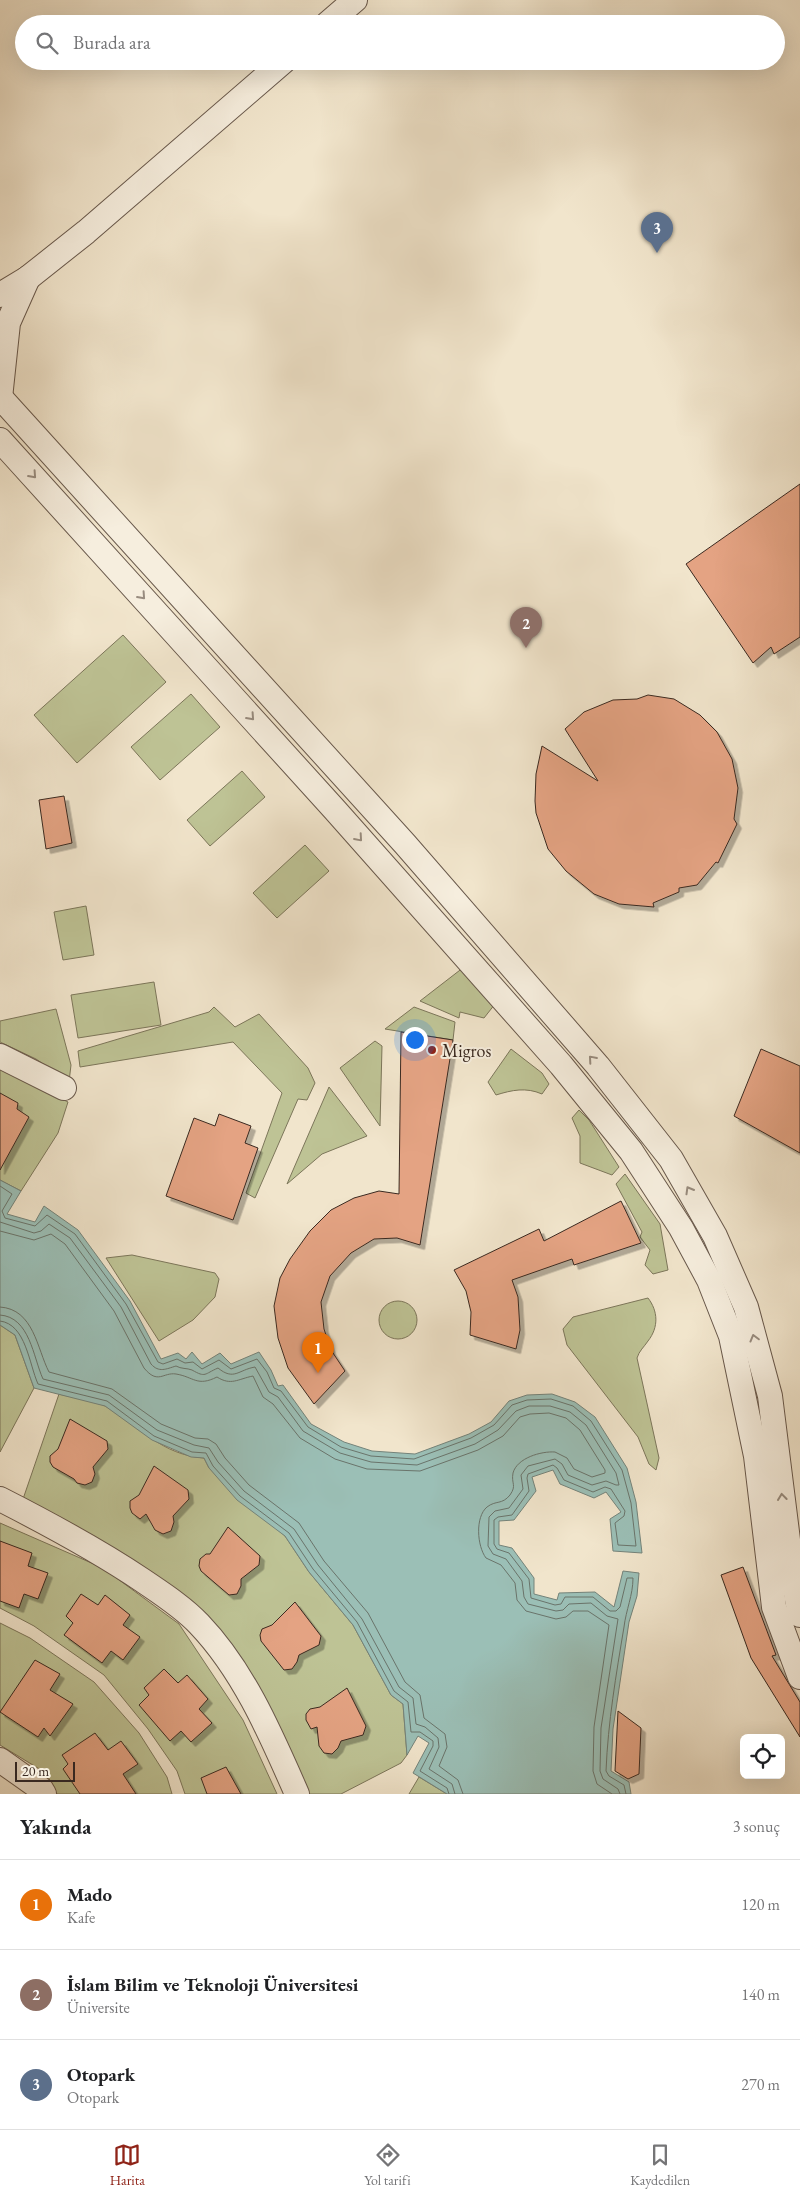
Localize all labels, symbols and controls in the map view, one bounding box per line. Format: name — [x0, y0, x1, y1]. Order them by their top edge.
search box — [15, 15, 785, 70]
icon: search — [33, 29, 61, 57]
text: Burada ara — [73, 30, 151, 55]
pin: 3 — [641, 212, 673, 253]
one-way arrow — [27, 470, 36, 479]
one-way arrow — [136, 591, 145, 600]
pin: 2 — [510, 607, 542, 648]
one-way arrow — [245, 711, 254, 720]
one-way arrow — [353, 832, 362, 841]
your location — [402, 1027, 428, 1053]
place label: Migros — [442, 1039, 491, 1062]
marker: Migros — [426, 1044, 438, 1056]
one-way arrow — [589, 1056, 598, 1065]
one-way arrow — [685, 1186, 695, 1195]
pin: 1 — [302, 1332, 334, 1373]
one-way arrow — [749, 1333, 760, 1342]
one-way arrow — [777, 1493, 788, 1501]
map controls — [740, 1734, 785, 1779]
button: locate — [740, 1734, 785, 1779]
scale bar — [15, 1759, 75, 1782]
text: 20 m — [22, 1762, 49, 1780]
text: Yakında — [20, 1813, 91, 1840]
text: 3 sonuç — [733, 1816, 780, 1837]
text: Mado — [67, 1882, 112, 1907]
text: 1 — [32, 1894, 40, 1915]
text: 120 m — [741, 1894, 780, 1915]
text: Kafe — [67, 1907, 95, 1928]
text: İslam Bilim ve Teknoloji Üniversitesi — [67, 1972, 358, 1997]
text: 2 — [32, 1984, 40, 2005]
text: 140 m — [741, 1984, 780, 2005]
text: Üniversite — [67, 1997, 130, 2018]
text: Otopark — [67, 2062, 135, 2087]
text: 3 — [32, 2074, 40, 2095]
text: 270 m — [741, 2074, 780, 2095]
text: Otopark — [67, 2087, 119, 2108]
tab: Harita — [110, 2141, 145, 2189]
tab: Yol tarifi — [364, 2141, 411, 2189]
tab: Kaydedilen — [630, 2141, 690, 2189]

